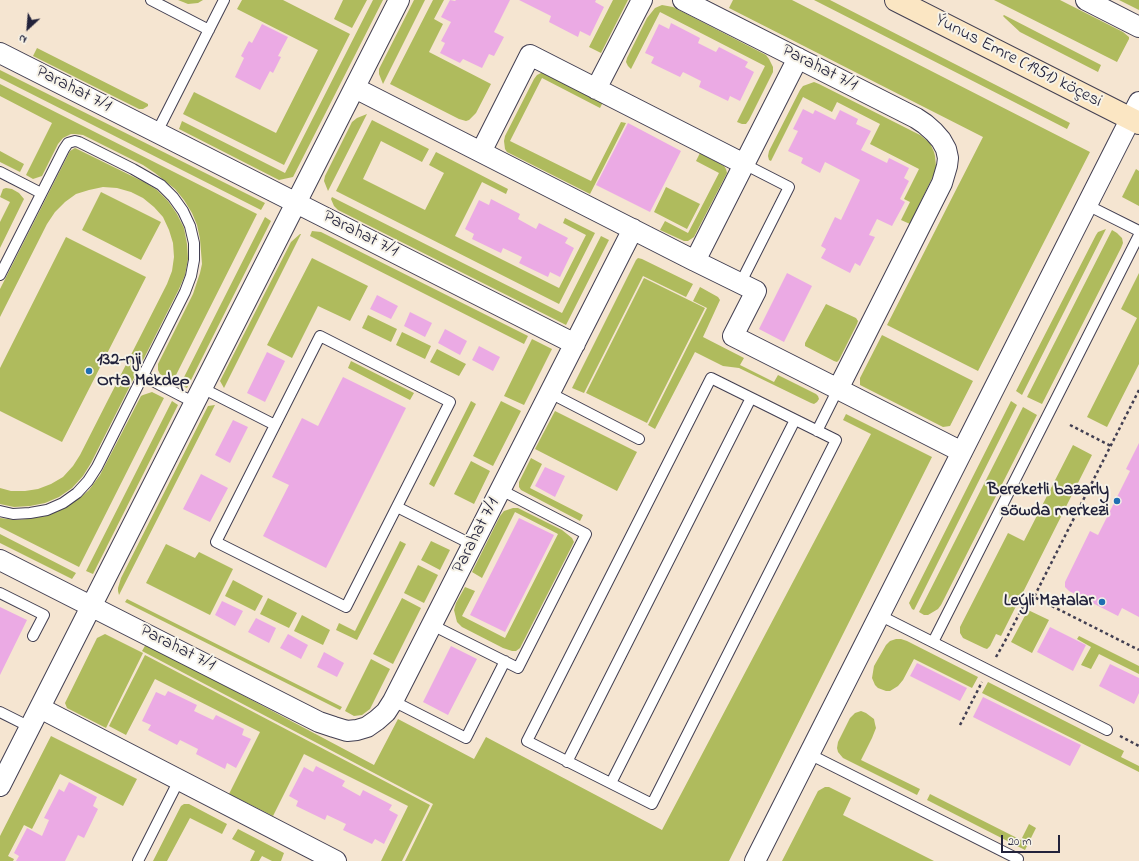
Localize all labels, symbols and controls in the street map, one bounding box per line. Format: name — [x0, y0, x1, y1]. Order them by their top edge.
north arrow — [8, 8, 48, 48]
street label: Ýunus Emre (1951) köçesi — [931, 10, 1105, 114]
text: N — [16, 30, 30, 48]
street label: Parahat 7/1 — [778, 41, 860, 97]
street label: Parahat 7/1 — [32, 62, 114, 118]
street label: Parahat 7/1 — [319, 207, 401, 263]
place label: 132-nji Orta Mekdep — [97, 350, 190, 392]
marker: 132-nji Orta Mekdep — [84, 366, 94, 376]
place label: Bereketli bazarly söwda merkezi — [987, 480, 1109, 522]
street label: Parahat 7/1 — [449, 495, 505, 577]
marker: Bereketli bazarly söwda merkezi — [1112, 496, 1122, 506]
place label: Leýli Matalar — [1004, 591, 1094, 613]
marker: Leýli Matalar — [1097, 597, 1107, 607]
street label: Parahat 7/1 — [136, 621, 218, 677]
scale bar — [1003, 827, 1062, 853]
text: 20 m — [1008, 833, 1031, 851]

